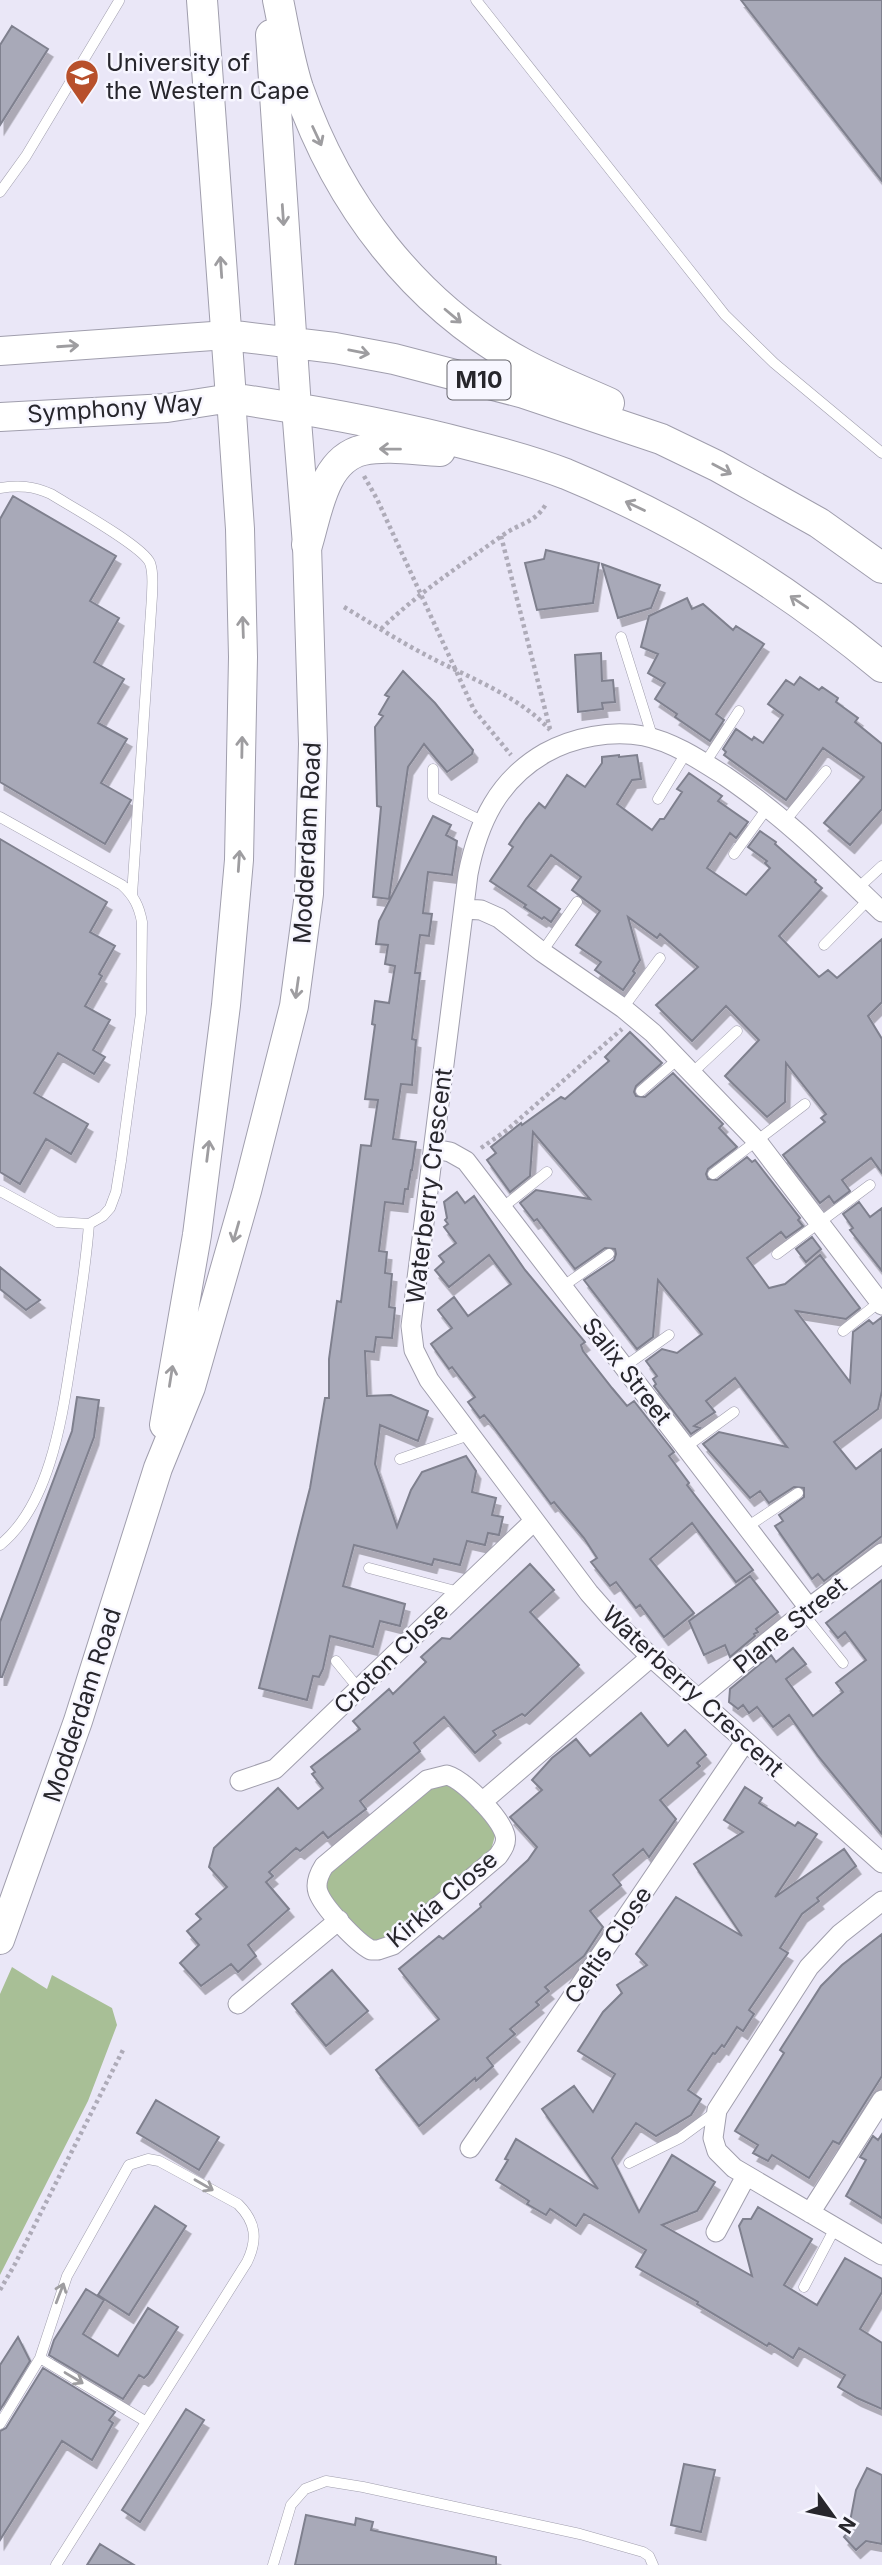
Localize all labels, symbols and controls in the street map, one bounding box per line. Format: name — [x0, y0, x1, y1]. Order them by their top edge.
place label: University of the Western Cape — [106, 48, 310, 105]
school or university icon: University of the Western Cape — [63, 57, 101, 106]
one-way arrow — [311, 125, 324, 146]
one-way arrow — [277, 203, 290, 226]
one-way arrow — [214, 256, 227, 279]
one-way arrow — [443, 308, 461, 323]
one-way arrow — [56, 339, 79, 352]
one-way arrow — [347, 346, 370, 360]
road number: M10 — [448, 360, 510, 400]
street label: Symphony Way — [26, 387, 204, 429]
one-way arrow — [378, 442, 401, 456]
one-way arrow — [712, 463, 732, 477]
one-way arrow — [625, 499, 646, 513]
one-way arrow — [790, 595, 809, 609]
one-way arrow — [236, 616, 249, 639]
one-way arrow — [236, 736, 249, 759]
street label: Modderdam Road — [287, 741, 327, 945]
one-way arrow — [233, 850, 246, 872]
one-way arrow — [290, 976, 303, 999]
street label: Waterberry Crescent — [400, 1066, 458, 1306]
one-way arrow — [201, 1140, 214, 1163]
one-way arrow — [228, 1221, 241, 1243]
street label: Salix Street — [576, 1312, 678, 1431]
one-way arrow — [165, 1365, 178, 1388]
street label: Plane Street — [728, 1570, 853, 1679]
street label: Croton Close — [328, 1596, 454, 1720]
street label: Waterberry Crescent — [596, 1599, 790, 1783]
street label: Modderdam Road — [37, 1604, 127, 1806]
street label: Kirkia Close — [381, 1844, 503, 1954]
street label: Celtis Close — [558, 1881, 658, 2009]
one-way arrow — [193, 2178, 213, 2192]
one-way arrow — [55, 2282, 68, 2304]
one-way arrow — [64, 2372, 84, 2386]
north arrow — [798, 2481, 868, 2551]
text: N — [833, 2513, 860, 2537]

